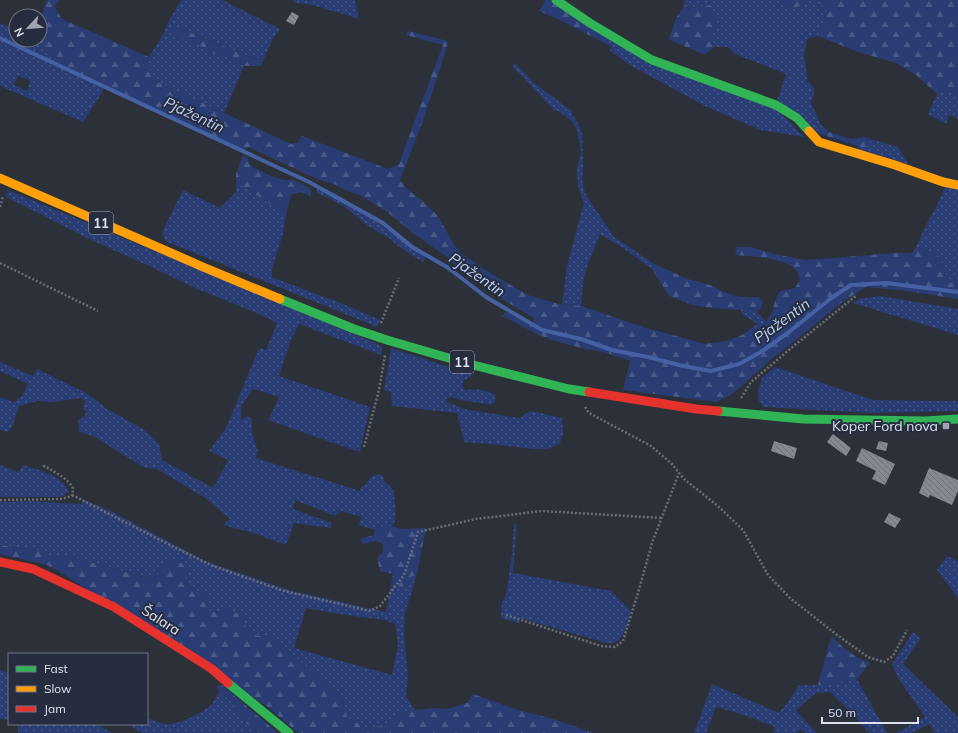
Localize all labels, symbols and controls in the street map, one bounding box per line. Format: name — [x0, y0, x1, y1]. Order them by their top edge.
north arrow — [8, 8, 48, 48]
text: N — [11, 26, 27, 39]
water label: Pjažentin — [161, 92, 228, 137]
road number: 11 — [89, 212, 113, 234]
water label: Pjažentin — [445, 248, 509, 301]
water label: Pjažentin — [750, 294, 814, 347]
road number: 11 — [450, 351, 474, 373]
place label: Koper Ford nova — [832, 417, 938, 435]
marker: Koper Ford nova — [941, 421, 951, 431]
street label: Šalara — [138, 601, 184, 639]
legend — [8, 653, 148, 725]
text: Fast — [44, 661, 68, 676]
text: Slow — [44, 681, 72, 696]
scale bar — [822, 699, 918, 725]
text: Jam — [44, 701, 66, 716]
text: 50 m — [828, 705, 856, 720]

